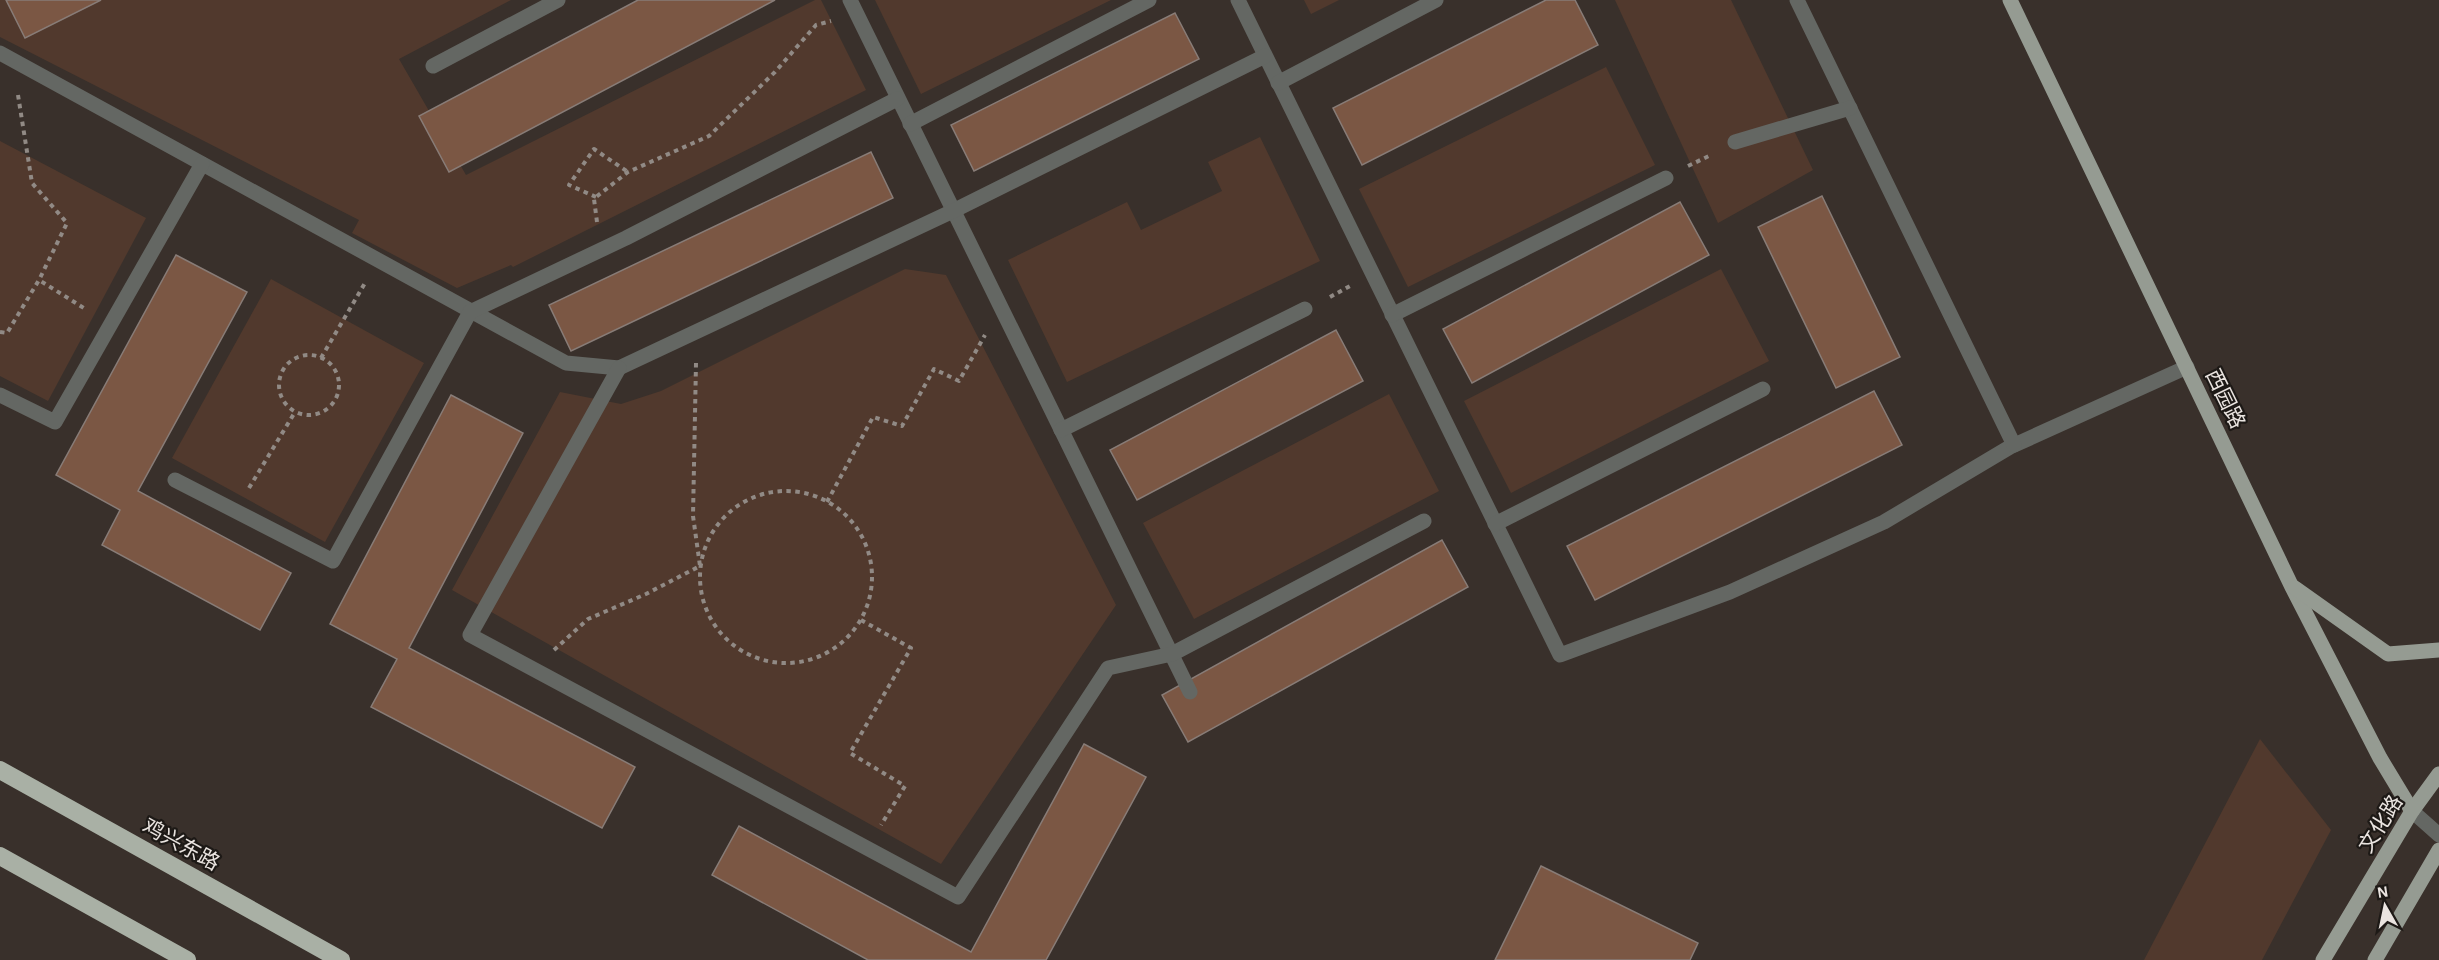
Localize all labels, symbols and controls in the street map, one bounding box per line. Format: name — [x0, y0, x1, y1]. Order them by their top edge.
street label: 西园路 — [2202, 366, 2249, 432]
street label: 文化路 — [2355, 791, 2407, 856]
street label: 鸡兴东路 — [139, 815, 223, 875]
north arrow — [2355, 876, 2415, 936]
text: N — [2376, 883, 2390, 901]

